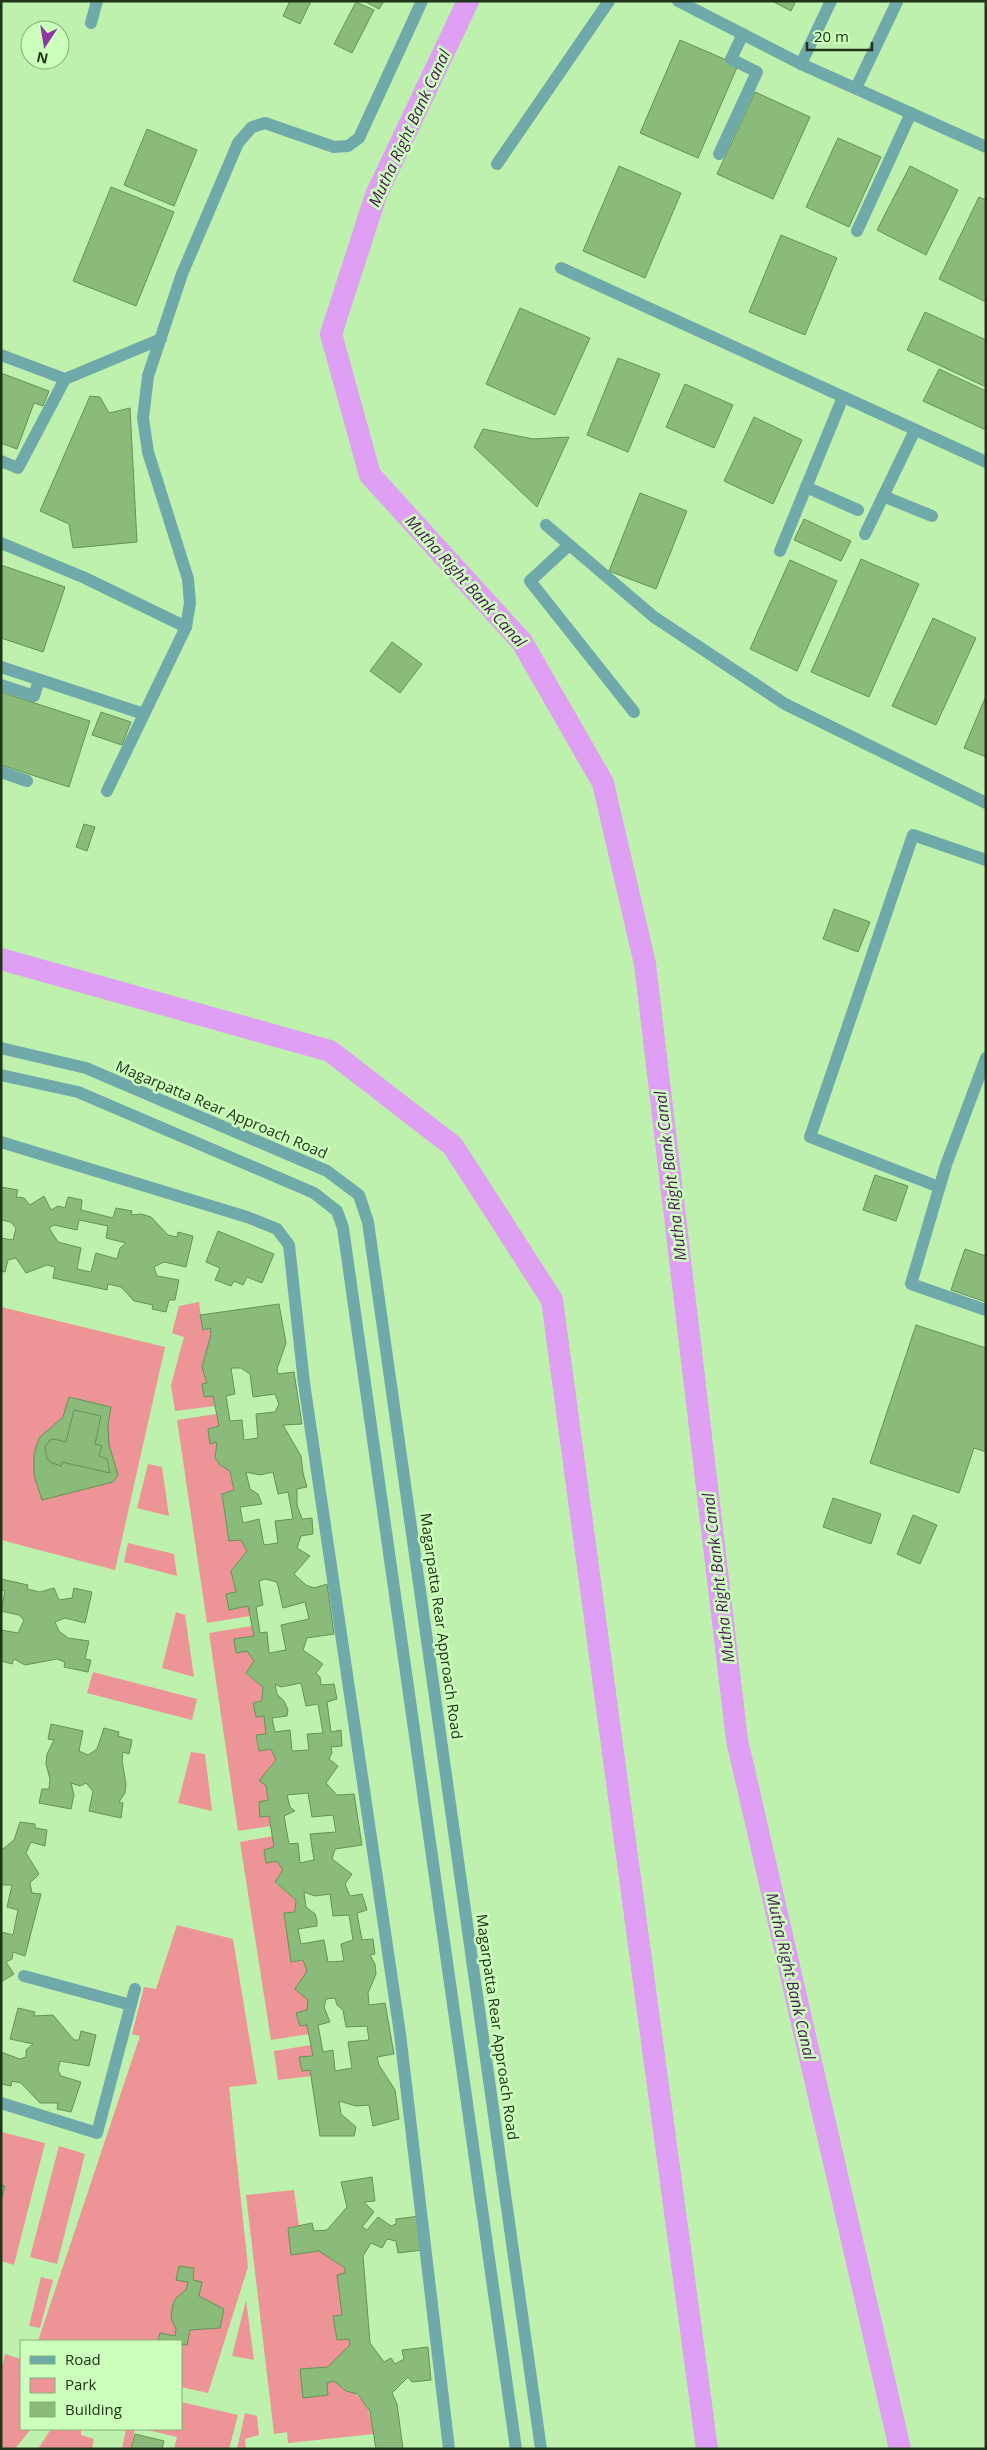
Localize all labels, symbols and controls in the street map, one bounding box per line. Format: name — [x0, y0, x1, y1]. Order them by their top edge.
north arrow — [20, 20, 70, 70]
scale bar — [807, 20, 872, 52]
text: 20 m — [814, 26, 849, 46]
water label: Mutha Right Bank Canal — [363, 45, 456, 210]
text: N — [35, 48, 50, 69]
water label: Mutha Right Bank Canal — [401, 510, 532, 653]
street label: Magarpatta Rear Approach Road — [113, 1055, 331, 1163]
water label: Mutha Right Bank Canal — [649, 1089, 691, 1262]
water label: Mutha Right Bank Canal — [697, 1491, 739, 1664]
street label: Magarpatta Rear Approach Road — [416, 1512, 468, 1740]
water label: Mutha Right Bank Canal — [761, 1890, 821, 2063]
street label: Magarpatta Rear Approach Road — [472, 1913, 524, 2141]
legend — [20, 2340, 182, 2430]
text: Road — [65, 2349, 101, 2369]
text: Park — [65, 2374, 96, 2394]
text: Building — [65, 2399, 122, 2419]

